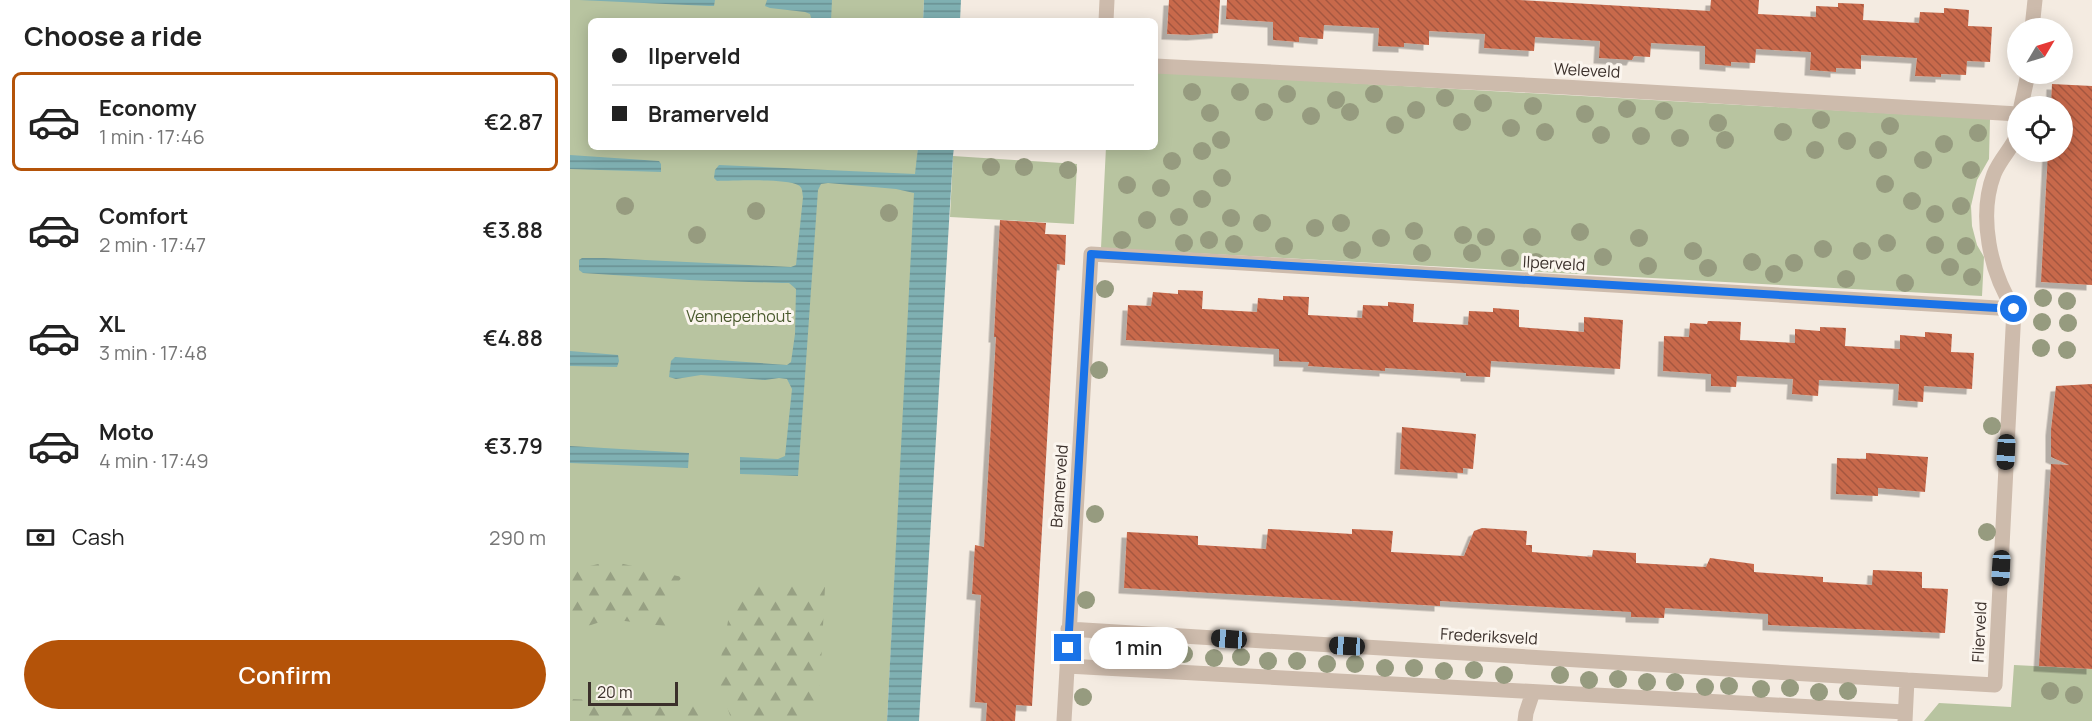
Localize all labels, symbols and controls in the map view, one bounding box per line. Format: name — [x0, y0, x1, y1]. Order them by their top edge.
text: Choose a ride — [24, 17, 202, 54]
north arrow — [2007, 18, 2073, 84]
map controls — [2007, 18, 2073, 162]
text: Ilperveld — [648, 41, 741, 71]
street label: Weleveld — [1553, 57, 1621, 83]
text: Economy — [99, 93, 197, 123]
icon: car — [27, 95, 81, 149]
button: locate — [2007, 96, 2073, 162]
text: Bramerveld — [648, 99, 769, 129]
text: €2.87 — [484, 107, 543, 137]
text: 1 min · 17:46 — [99, 123, 205, 150]
text: Comfort — [99, 201, 188, 231]
icon: car — [27, 203, 81, 257]
text: €3.88 — [483, 215, 543, 245]
text: 2 min · 17:47 — [99, 231, 206, 258]
street label: Ilperveld — [1522, 250, 1586, 276]
route start — [2000, 295, 2027, 322]
park label: Venneperhout — [686, 305, 792, 327]
text: XL — [99, 309, 125, 339]
icon: car — [27, 311, 81, 365]
text: €4.88 — [483, 323, 543, 353]
text: 3 min · 17:48 — [99, 339, 207, 366]
text: Moto — [99, 417, 154, 447]
icon: car — [27, 419, 81, 473]
text: €3.79 — [484, 431, 543, 461]
car — [1996, 434, 2016, 470]
street label: Bramerveld — [1045, 444, 1073, 528]
text: 4 min · 17:49 — [99, 447, 209, 474]
icon: cash — [24, 521, 57, 554]
text: Cash — [72, 522, 125, 552]
text: 290 m — [489, 524, 546, 551]
car — [1991, 550, 2011, 586]
street label: Flierveld — [1966, 601, 1992, 663]
street label: Frederiksveld — [1440, 622, 1538, 650]
callout: 1 min — [1089, 627, 1188, 669]
car — [1210, 629, 1248, 649]
route end — [1054, 634, 1081, 661]
text: 1 min — [1115, 634, 1162, 661]
car — [1329, 636, 1365, 656]
button: Confirm — [24, 640, 546, 709]
scale bar — [588, 679, 678, 706]
text: 20 m — [597, 681, 633, 703]

